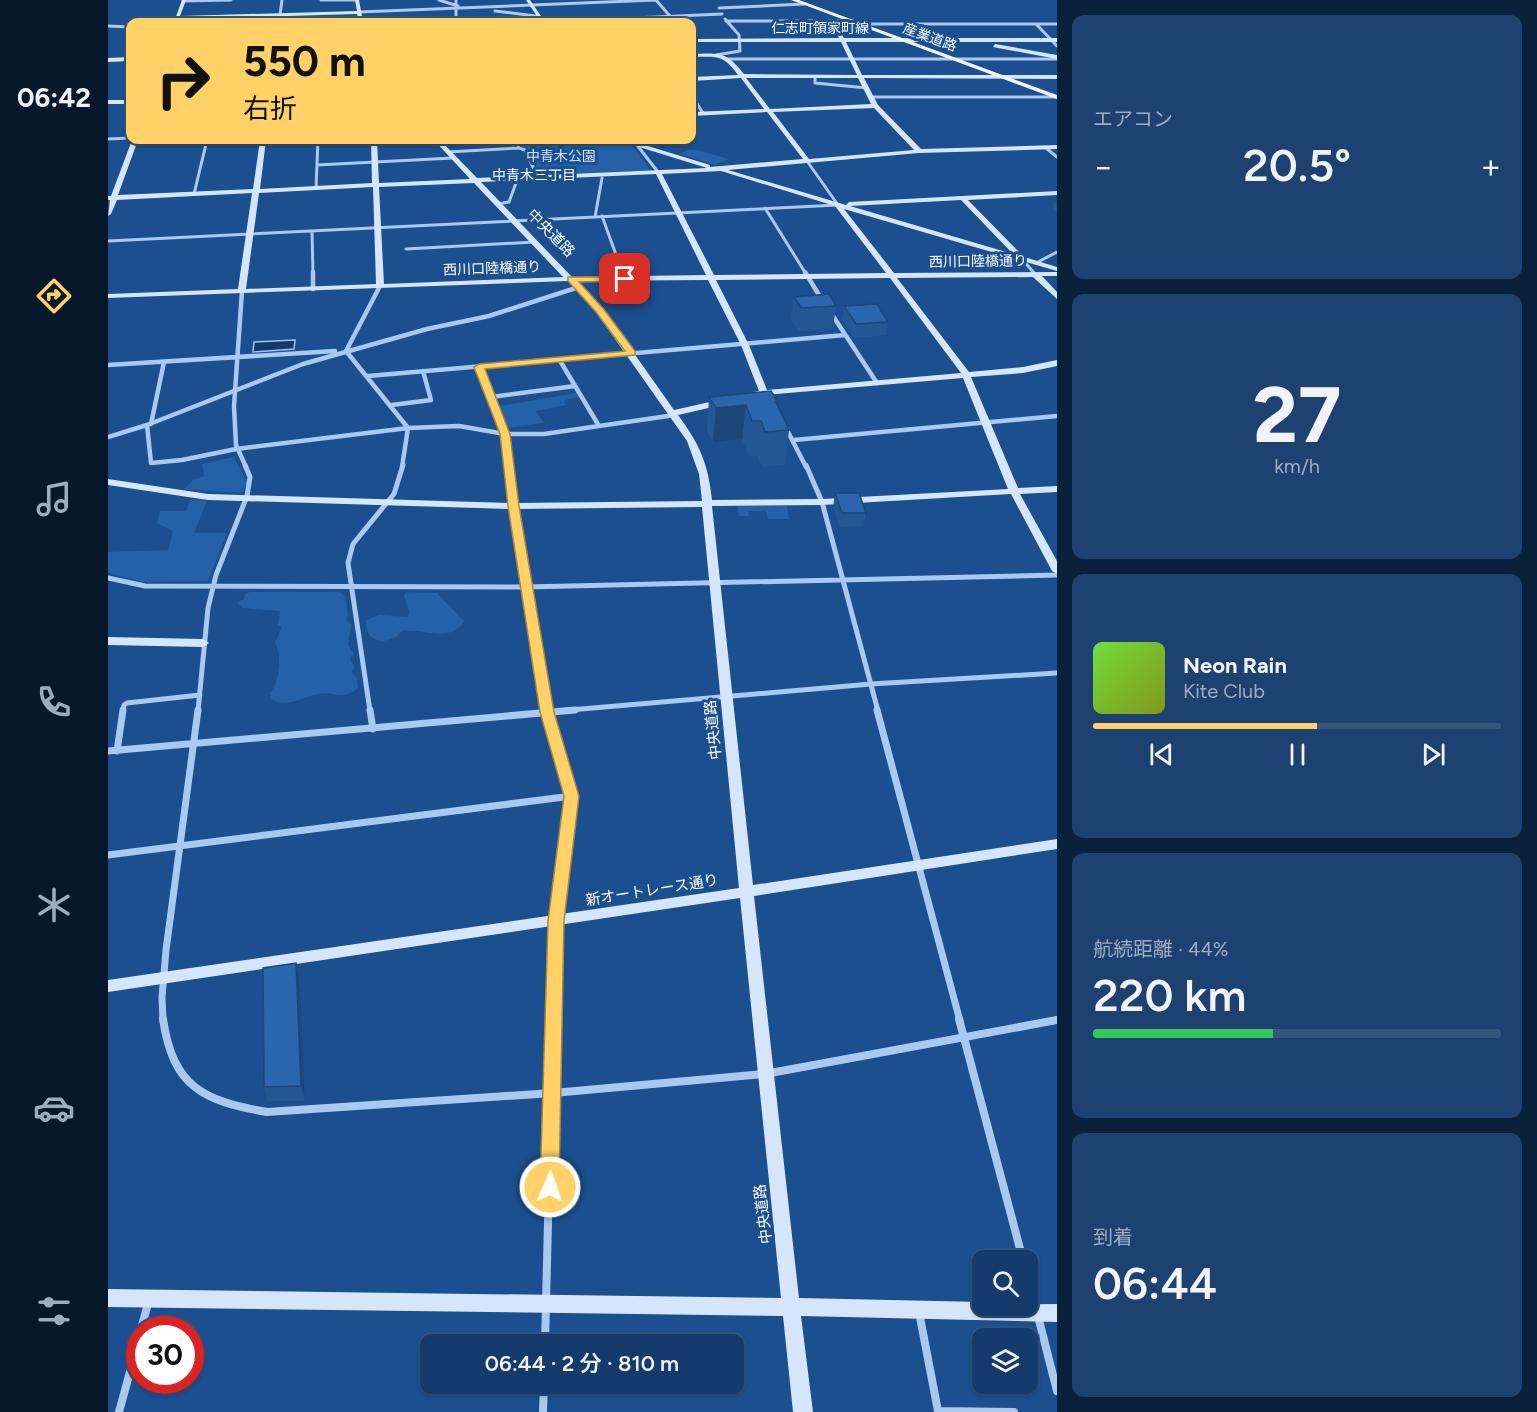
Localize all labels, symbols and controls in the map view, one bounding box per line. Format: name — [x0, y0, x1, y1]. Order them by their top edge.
street label: 仁志町領家町線 — [771, 20, 869, 37]
street label: 産業道路 — [901, 20, 959, 55]
text: 550 m — [243, 36, 366, 87]
icon: right — [144, 42, 222, 120]
text: 06:42 — [17, 81, 91, 114]
text: 右折 — [243, 92, 297, 125]
text: エアコン — [1093, 107, 1173, 131]
text: 20.5° — [1243, 138, 1351, 192]
text: − — [1093, 147, 1114, 186]
text: + — [1480, 147, 1501, 186]
park label: 中青木公園 — [526, 148, 596, 165]
district label: 中青木三丁目 — [492, 167, 576, 184]
street label: 中央道路 — [523, 205, 579, 261]
street label: 西川口陸橋通り — [929, 252, 1027, 271]
pin — [599, 253, 650, 304]
street label: 西川口陸橋通り — [443, 258, 541, 279]
icon: arrive — [608, 262, 641, 295]
icon: directions — [33, 275, 75, 317]
text: 27 — [1253, 368, 1341, 462]
text: km/h — [1274, 454, 1320, 478]
icon: music — [33, 478, 75, 520]
text: Neon Rain — [1183, 652, 1287, 679]
text: Kite Club — [1183, 679, 1265, 703]
icon: phone — [33, 681, 75, 723]
street label: 中央道路 — [701, 699, 725, 761]
icon: previous — [1145, 738, 1178, 771]
icon: pause — [1281, 738, 1314, 771]
icon: next — [1417, 738, 1450, 771]
street label: 新オートレース通り — [584, 871, 720, 909]
icon: climate — [33, 884, 75, 926]
text: 航続距離 · 44% — [1093, 937, 1229, 961]
text: 220 km — [1093, 968, 1246, 1022]
icon: car — [33, 1087, 75, 1129]
position arrow — [518, 1155, 582, 1219]
street label: 中央道路 — [750, 1183, 776, 1245]
text: 到着 — [1093, 1225, 1133, 1249]
map controls — [972, 1250, 1038, 1394]
button: search — [972, 1250, 1038, 1316]
text: 06:44 — [1093, 1256, 1217, 1310]
icon: filters — [33, 1290, 75, 1332]
speed limit sign: 30 — [126, 1316, 204, 1394]
button: layers — [972, 1328, 1038, 1394]
text: 06:44 · 2 分 · 810 m — [485, 1350, 679, 1377]

